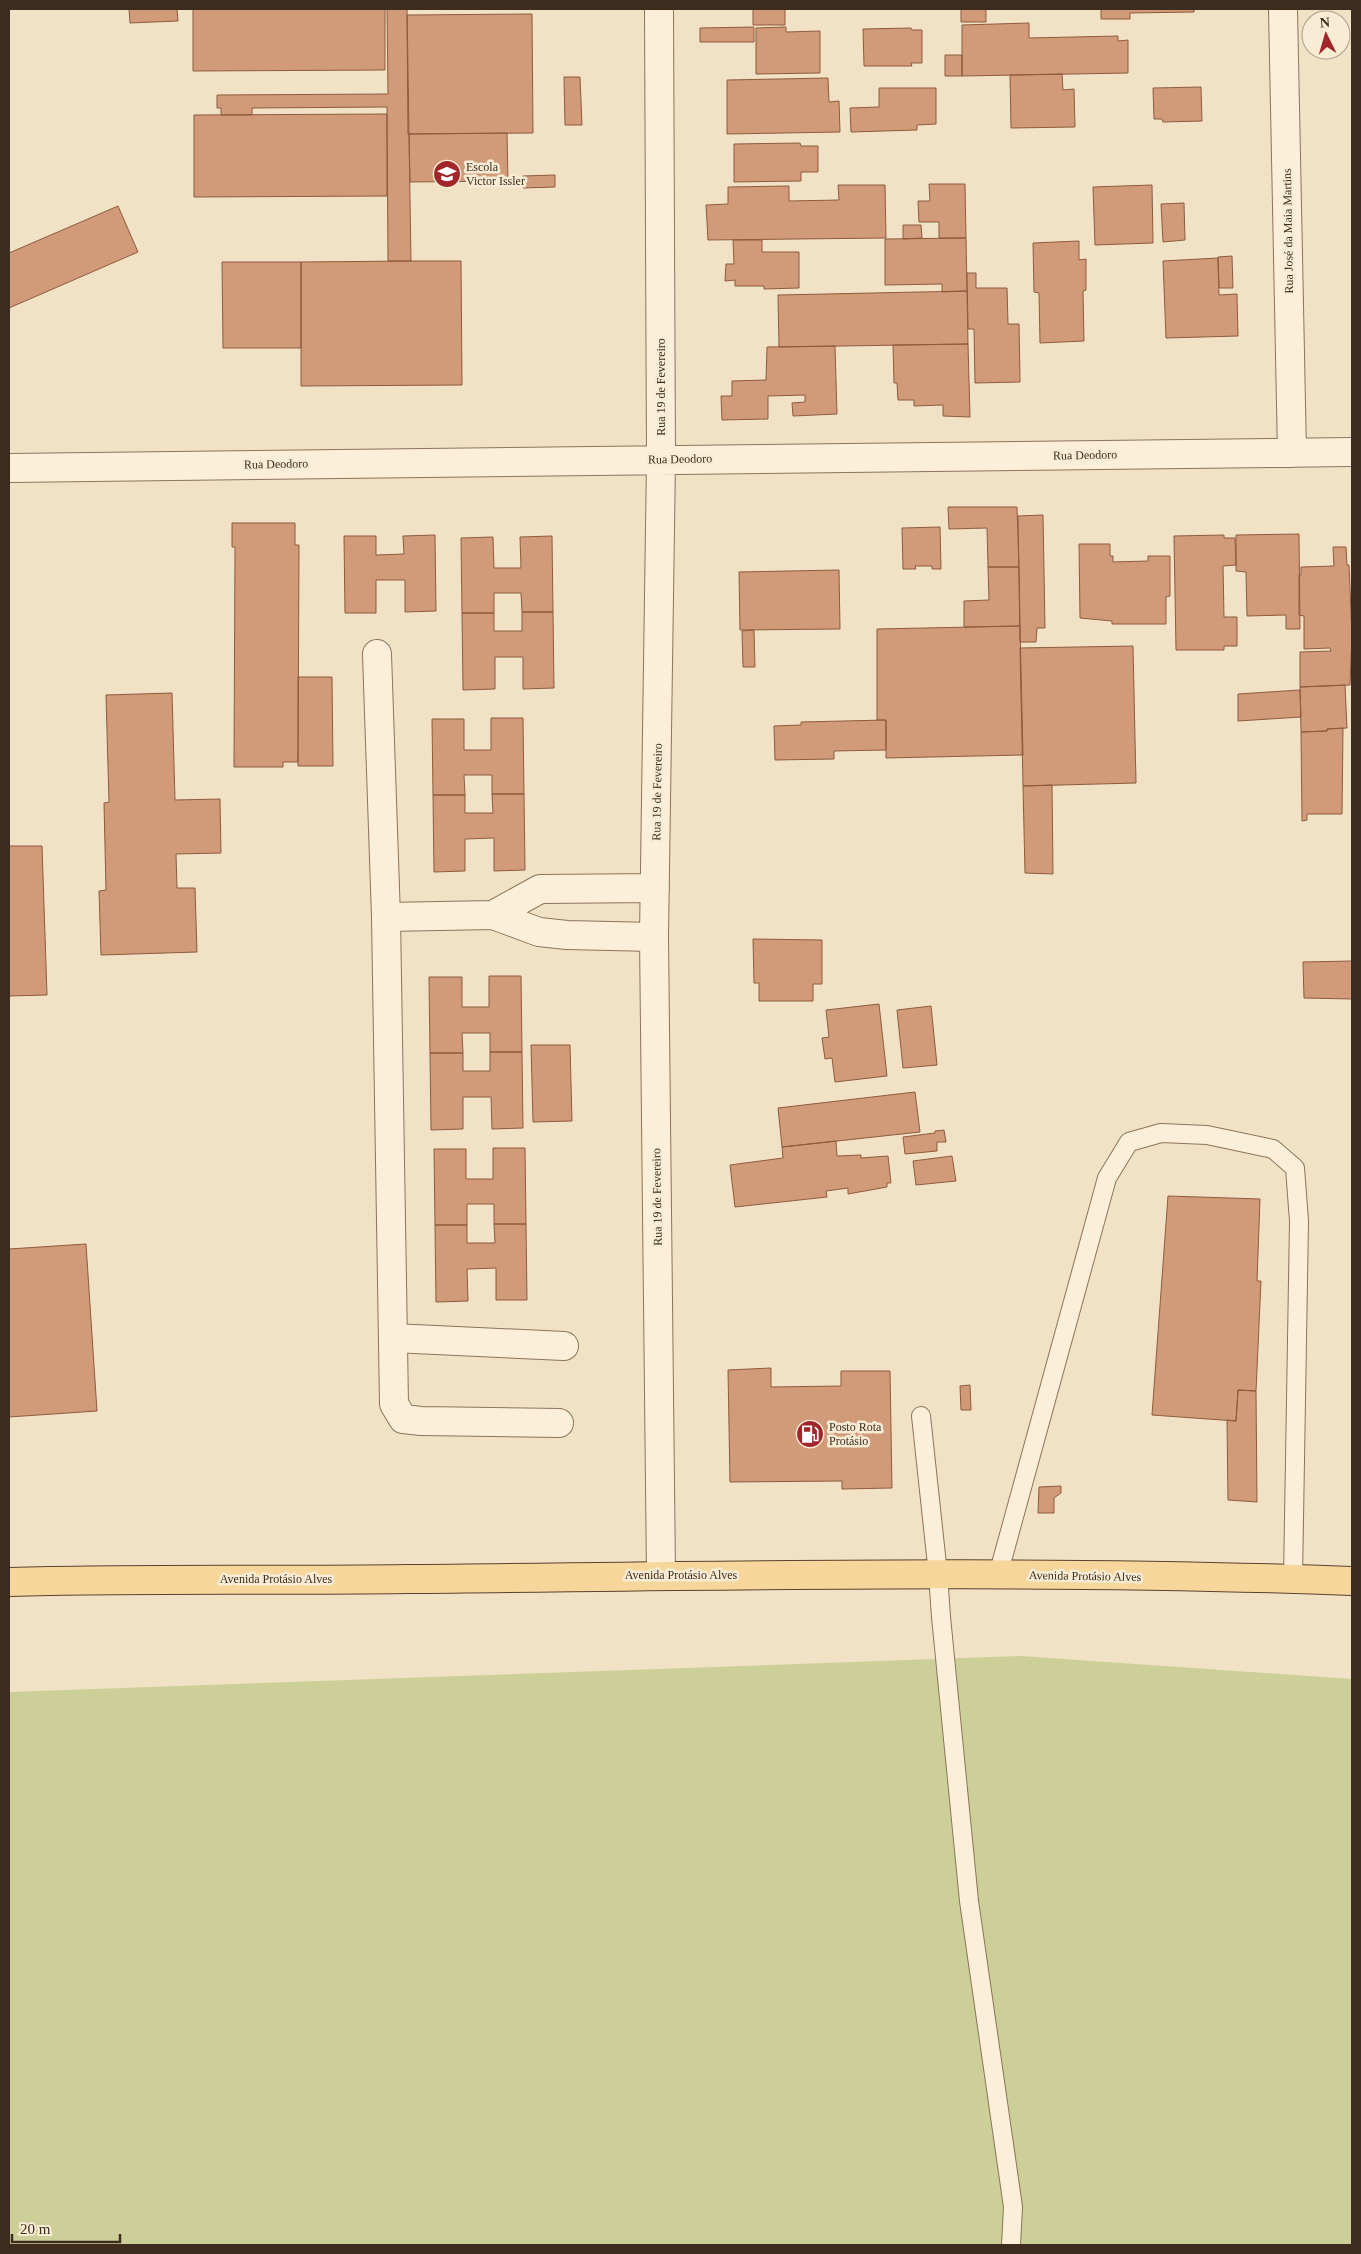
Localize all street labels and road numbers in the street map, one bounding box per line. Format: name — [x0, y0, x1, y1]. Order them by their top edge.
street label: Rua José da Maia Martins — [1280, 168, 1296, 294]
street label: Rua 19 de Fevereiro — [654, 338, 668, 436]
street label: Rua Deodoro — [1053, 447, 1117, 463]
street label: Rua Deodoro — [648, 451, 712, 467]
street label: Rua Deodoro — [244, 456, 308, 472]
street label: Rua 19 de Fevereiro — [649, 743, 665, 841]
street label: Rua 19 de Fevereiro — [649, 1148, 665, 1246]
street label: Avenida Protásio Alves — [625, 1568, 738, 1582]
street label: Avenida Protásio Alves — [1029, 1568, 1142, 1584]
street label: Avenida Protásio Alves — [220, 1572, 333, 1586]

